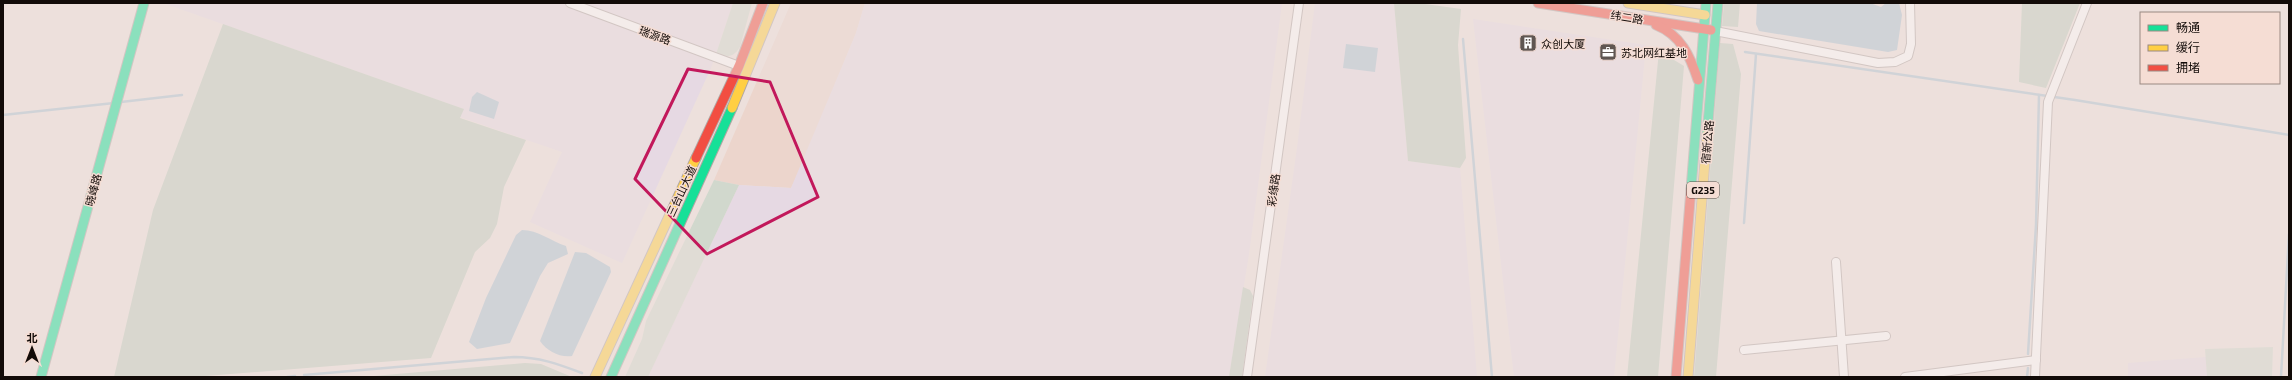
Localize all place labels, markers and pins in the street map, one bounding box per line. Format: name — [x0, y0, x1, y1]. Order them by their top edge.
building icon: 众创大厦 — [1518, 33, 1538, 53]
place label: 众创大厦 — [1541, 37, 1585, 50]
office icon: 苏北网红基地 — [1598, 42, 1618, 62]
place label: 苏北网红基地 — [1621, 46, 1687, 59]

